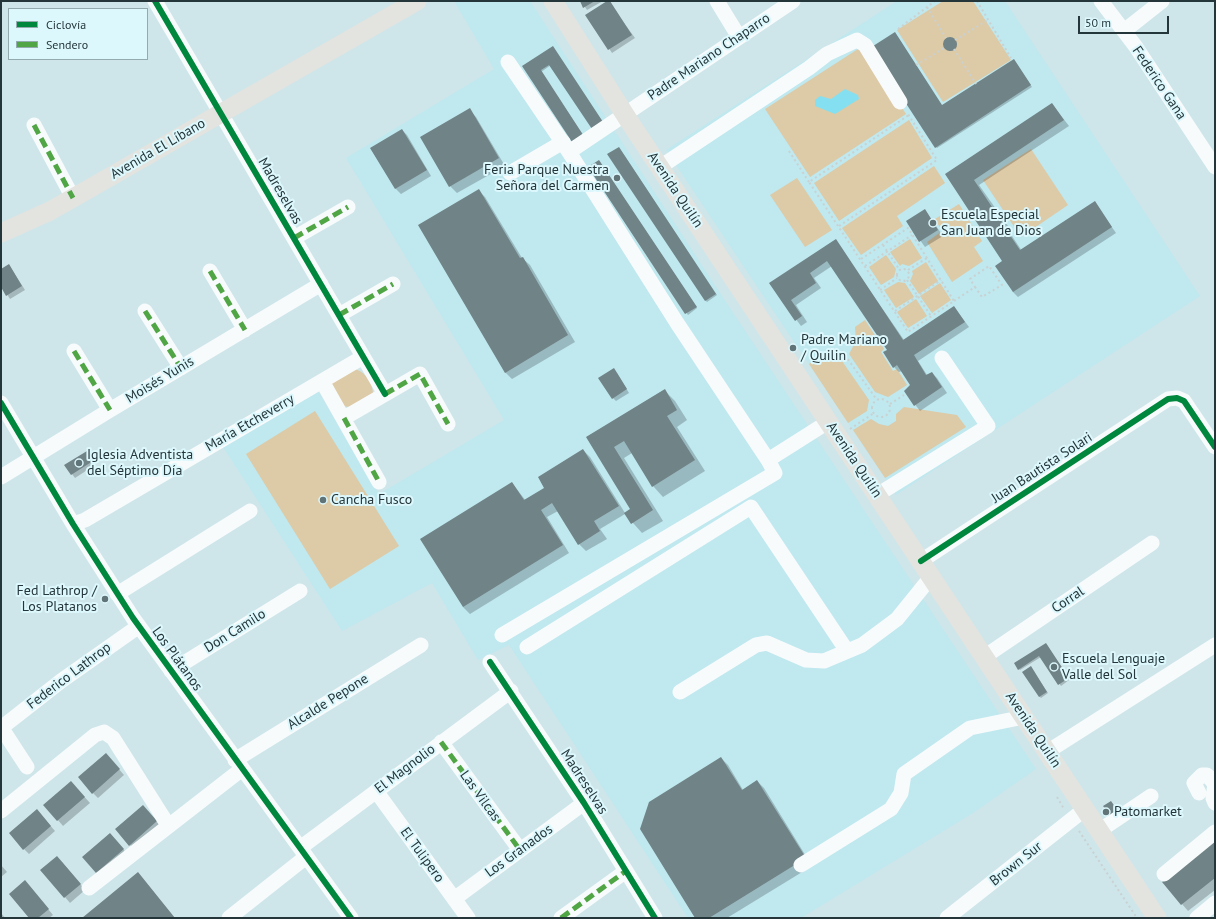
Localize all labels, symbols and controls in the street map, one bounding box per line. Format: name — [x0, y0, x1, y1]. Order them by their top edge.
legend — [8, 8, 148, 60]
scale bar — [1080, 8, 1171, 34]
street label: Padre Mariano Chaparro — [645, 10, 773, 104]
text: 50 m — [1085, 15, 1111, 30]
text: Ciclovía — [46, 17, 86, 32]
text: Sendero — [46, 37, 88, 52]
street label: Federico Gana — [1128, 43, 1190, 123]
street label: Avenida El Líbano — [107, 115, 209, 183]
street label: Avenida Quilín — [644, 149, 706, 231]
street label: Madreselvas — [254, 155, 306, 227]
place label: Feria Parque Nuestra Señora del Carmen — [484, 162, 609, 194]
marker: Feria Parque Nuestra Señora del Carmen — [612, 173, 622, 183]
place label: Escuela Especial San Juan de Dios — [941, 207, 1041, 240]
marker: Escuela Especial San Juan de Dios — [928, 218, 938, 228]
place label: Padre Mariano / Quilin — [801, 332, 887, 364]
marker: Padre Mariano / Quilin — [788, 343, 798, 353]
street label: Moisés Yunis — [123, 353, 197, 407]
street label: María Etcheverry — [203, 391, 297, 455]
street label: Avenida Quilín — [823, 419, 885, 501]
street label: Juan Bautista Solari — [988, 429, 1096, 507]
place label: Iglesia Adventista del Séptimo Día — [87, 447, 193, 480]
marker: Iglesia Adventista del Séptimo Día — [74, 458, 84, 468]
place label: Cancha Fusco — [331, 492, 412, 508]
marker: Cancha Fusco — [318, 495, 328, 505]
place label: Fed Lathrop / Los Platanos — [17, 583, 97, 616]
street label: Corral — [1049, 583, 1087, 617]
marker: Fed Lathrop / Los Platanos — [100, 594, 110, 604]
street label: Don Camilo — [201, 605, 269, 657]
street label: Los Plátanos — [148, 624, 206, 694]
street label: Federico Lathrop — [24, 639, 114, 713]
place label: Escuela Lenguaje Valle del Sol — [1062, 651, 1165, 684]
marker: Escuela Lenguaje Valle del Sol — [1049, 662, 1059, 672]
street label: Alcalde Pepone — [284, 670, 372, 734]
street label: Avenida Quilín — [1002, 689, 1064, 771]
street label: El Magnolio — [371, 741, 439, 797]
street label: Madreselvas — [557, 746, 611, 818]
street label: Las Vilcas — [456, 767, 504, 825]
place label: Patomarket — [1114, 804, 1182, 820]
marker: Patomarket — [1101, 807, 1111, 817]
street label: Los Granados — [482, 821, 556, 881]
street label: El Tulipero — [396, 824, 448, 886]
street label: Brown Sur — [987, 838, 1045, 890]

